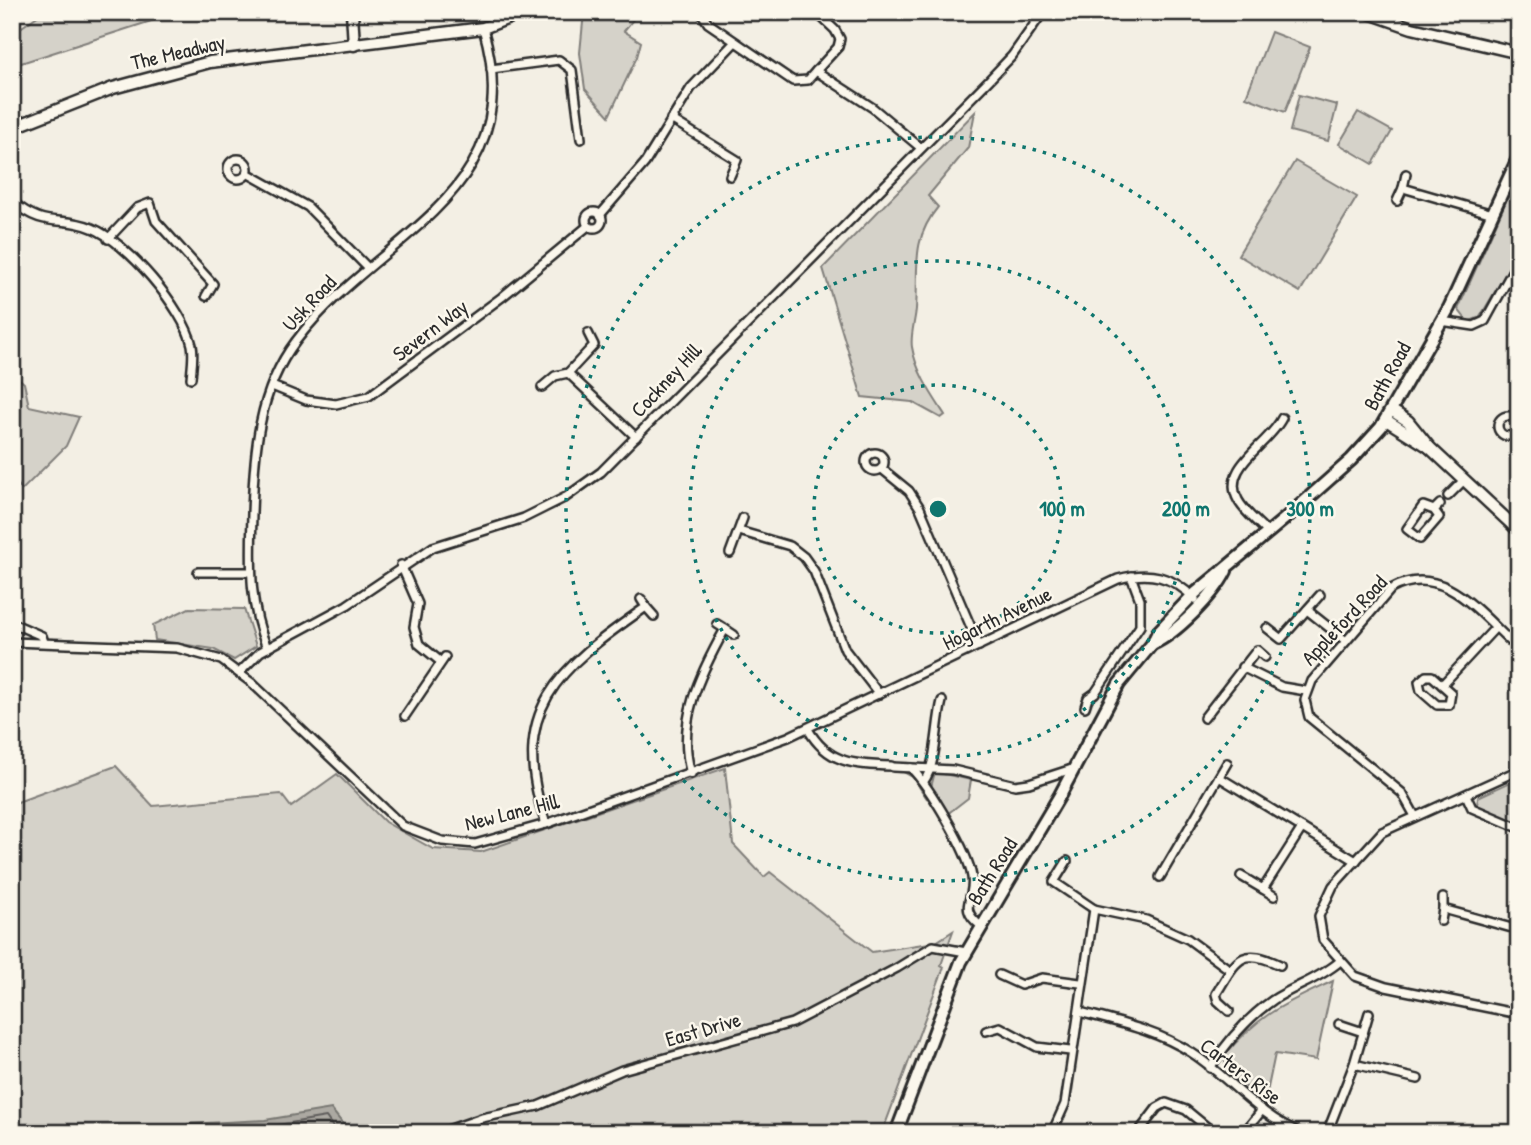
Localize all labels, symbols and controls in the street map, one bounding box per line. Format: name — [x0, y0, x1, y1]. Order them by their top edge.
street label: The Meadway — [128, 27, 228, 77]
street label: Usk Road — [275, 268, 343, 338]
street label: Severn Way — [386, 292, 474, 368]
street label: Cockney Hill — [624, 336, 709, 424]
street label: Bath Road — [1356, 337, 1418, 415]
text: 100 m — [1039, 494, 1085, 523]
text: 200 m — [1162, 494, 1210, 523]
text: 300 m — [1286, 494, 1334, 523]
centre of rings — [926, 497, 950, 521]
street label: Appleford Road — [1295, 569, 1393, 671]
street label: Hogarth Avenue — [938, 579, 1056, 657]
street label: New Lane Hill — [462, 786, 563, 838]
street label: Bath Road — [960, 832, 1024, 910]
street label: East Drive — [662, 1004, 744, 1054]
street label: Carters Rise — [1194, 1031, 1288, 1111]

